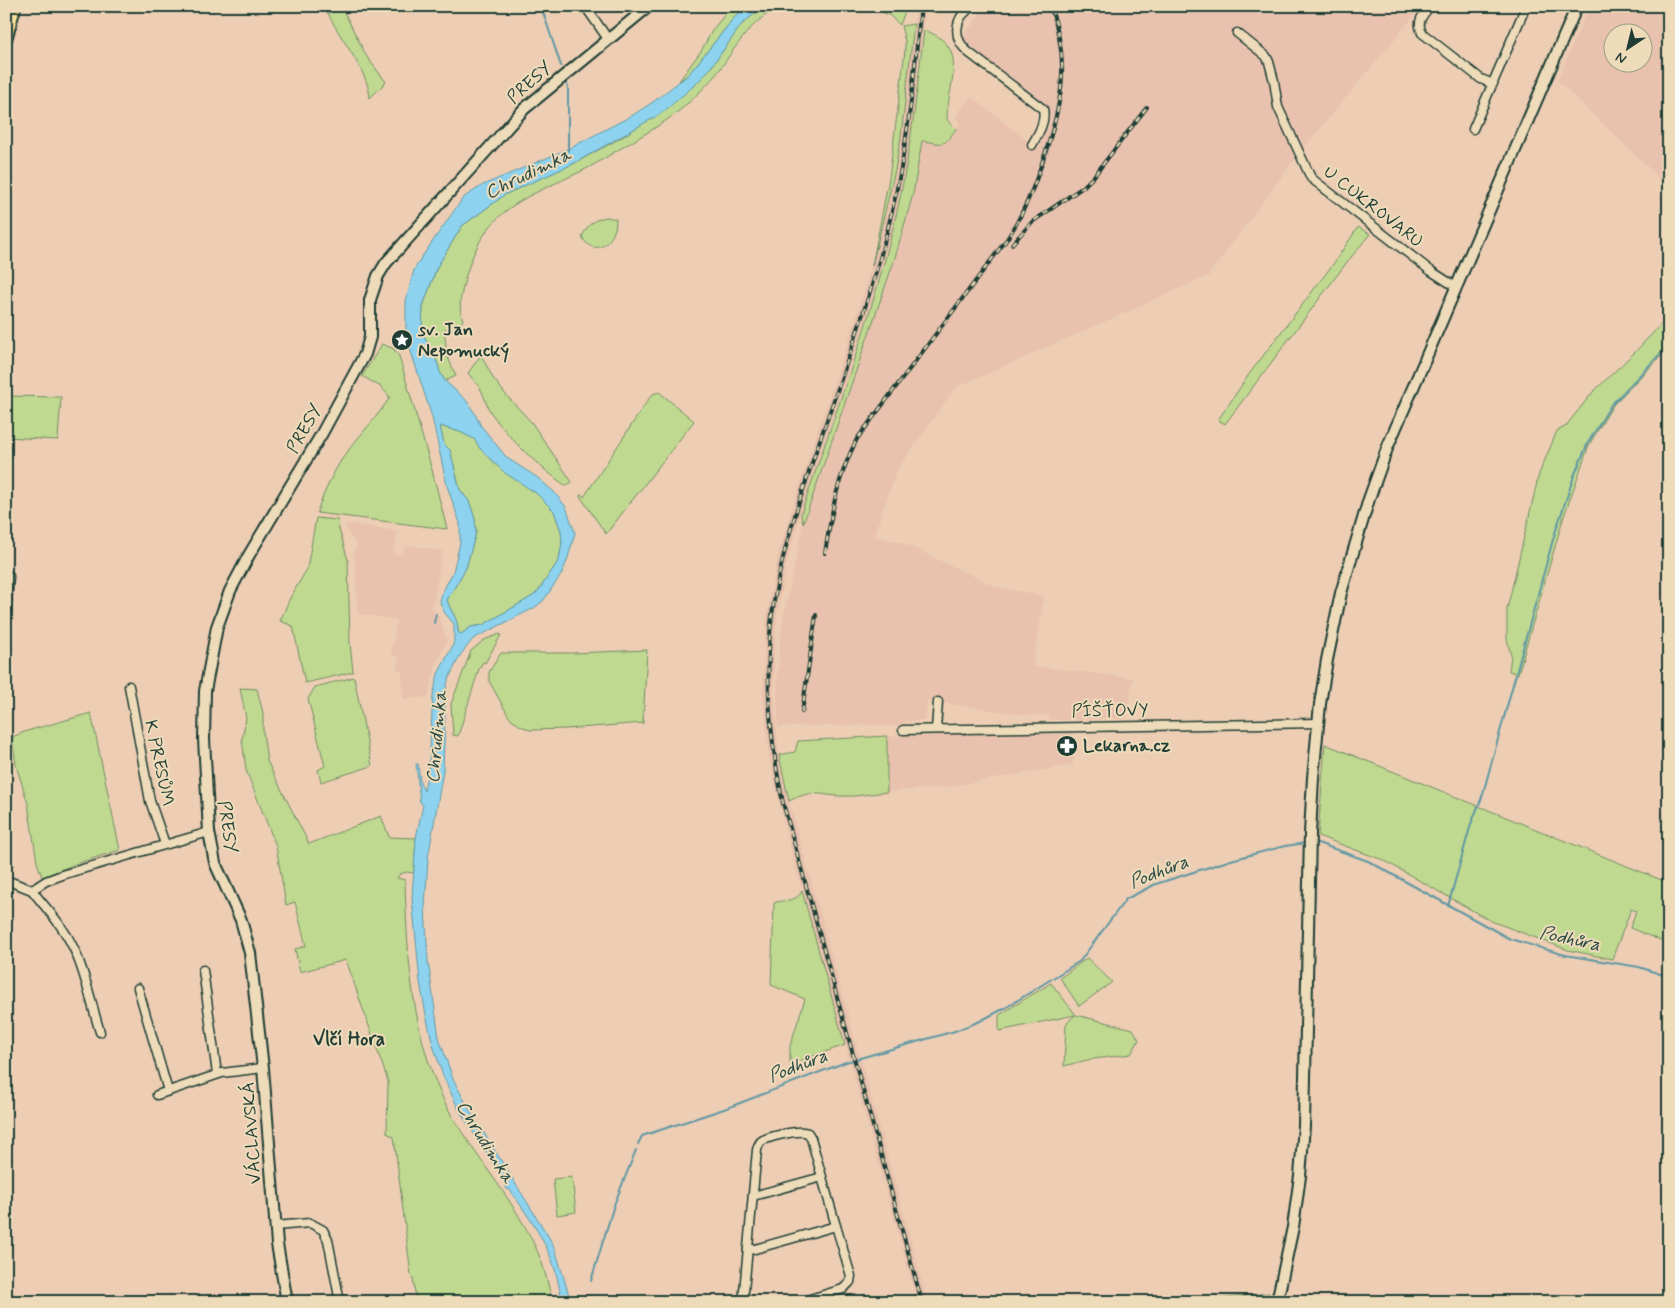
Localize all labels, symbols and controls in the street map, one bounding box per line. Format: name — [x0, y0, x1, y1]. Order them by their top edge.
north arrow — [1602, 22, 1652, 72]
text: N — [1612, 48, 1630, 68]
street label: PRESY — [502, 56, 558, 110]
water label: Chrudimka — [481, 142, 576, 206]
street label: U CUKROVARU — [1318, 160, 1428, 254]
place label: sv. Jan Nepomucký — [417, 318, 509, 363]
place icon: sv. Jan Nepomucký — [390, 328, 414, 352]
street label: PRESY — [281, 400, 329, 458]
water label: Chrudimka — [420, 689, 454, 784]
street label: PÍŠŤOVY — [1071, 698, 1149, 724]
street label: K PRESŮM — [138, 718, 180, 808]
pharmacy icon: Lekarna.cz — [1055, 734, 1079, 758]
place label: Lekarna.cz — [1083, 734, 1171, 758]
street label: PRESY — [211, 799, 243, 855]
water label: Podhůra — [1126, 849, 1192, 895]
water label: Podhůra — [1537, 920, 1603, 958]
district label: Vlčí Hora — [313, 1027, 385, 1052]
water label: Podhůra — [765, 1043, 831, 1089]
street label: VÁCLAVSKÁ — [236, 1081, 268, 1185]
water label: Chrudimka — [450, 1096, 521, 1189]

